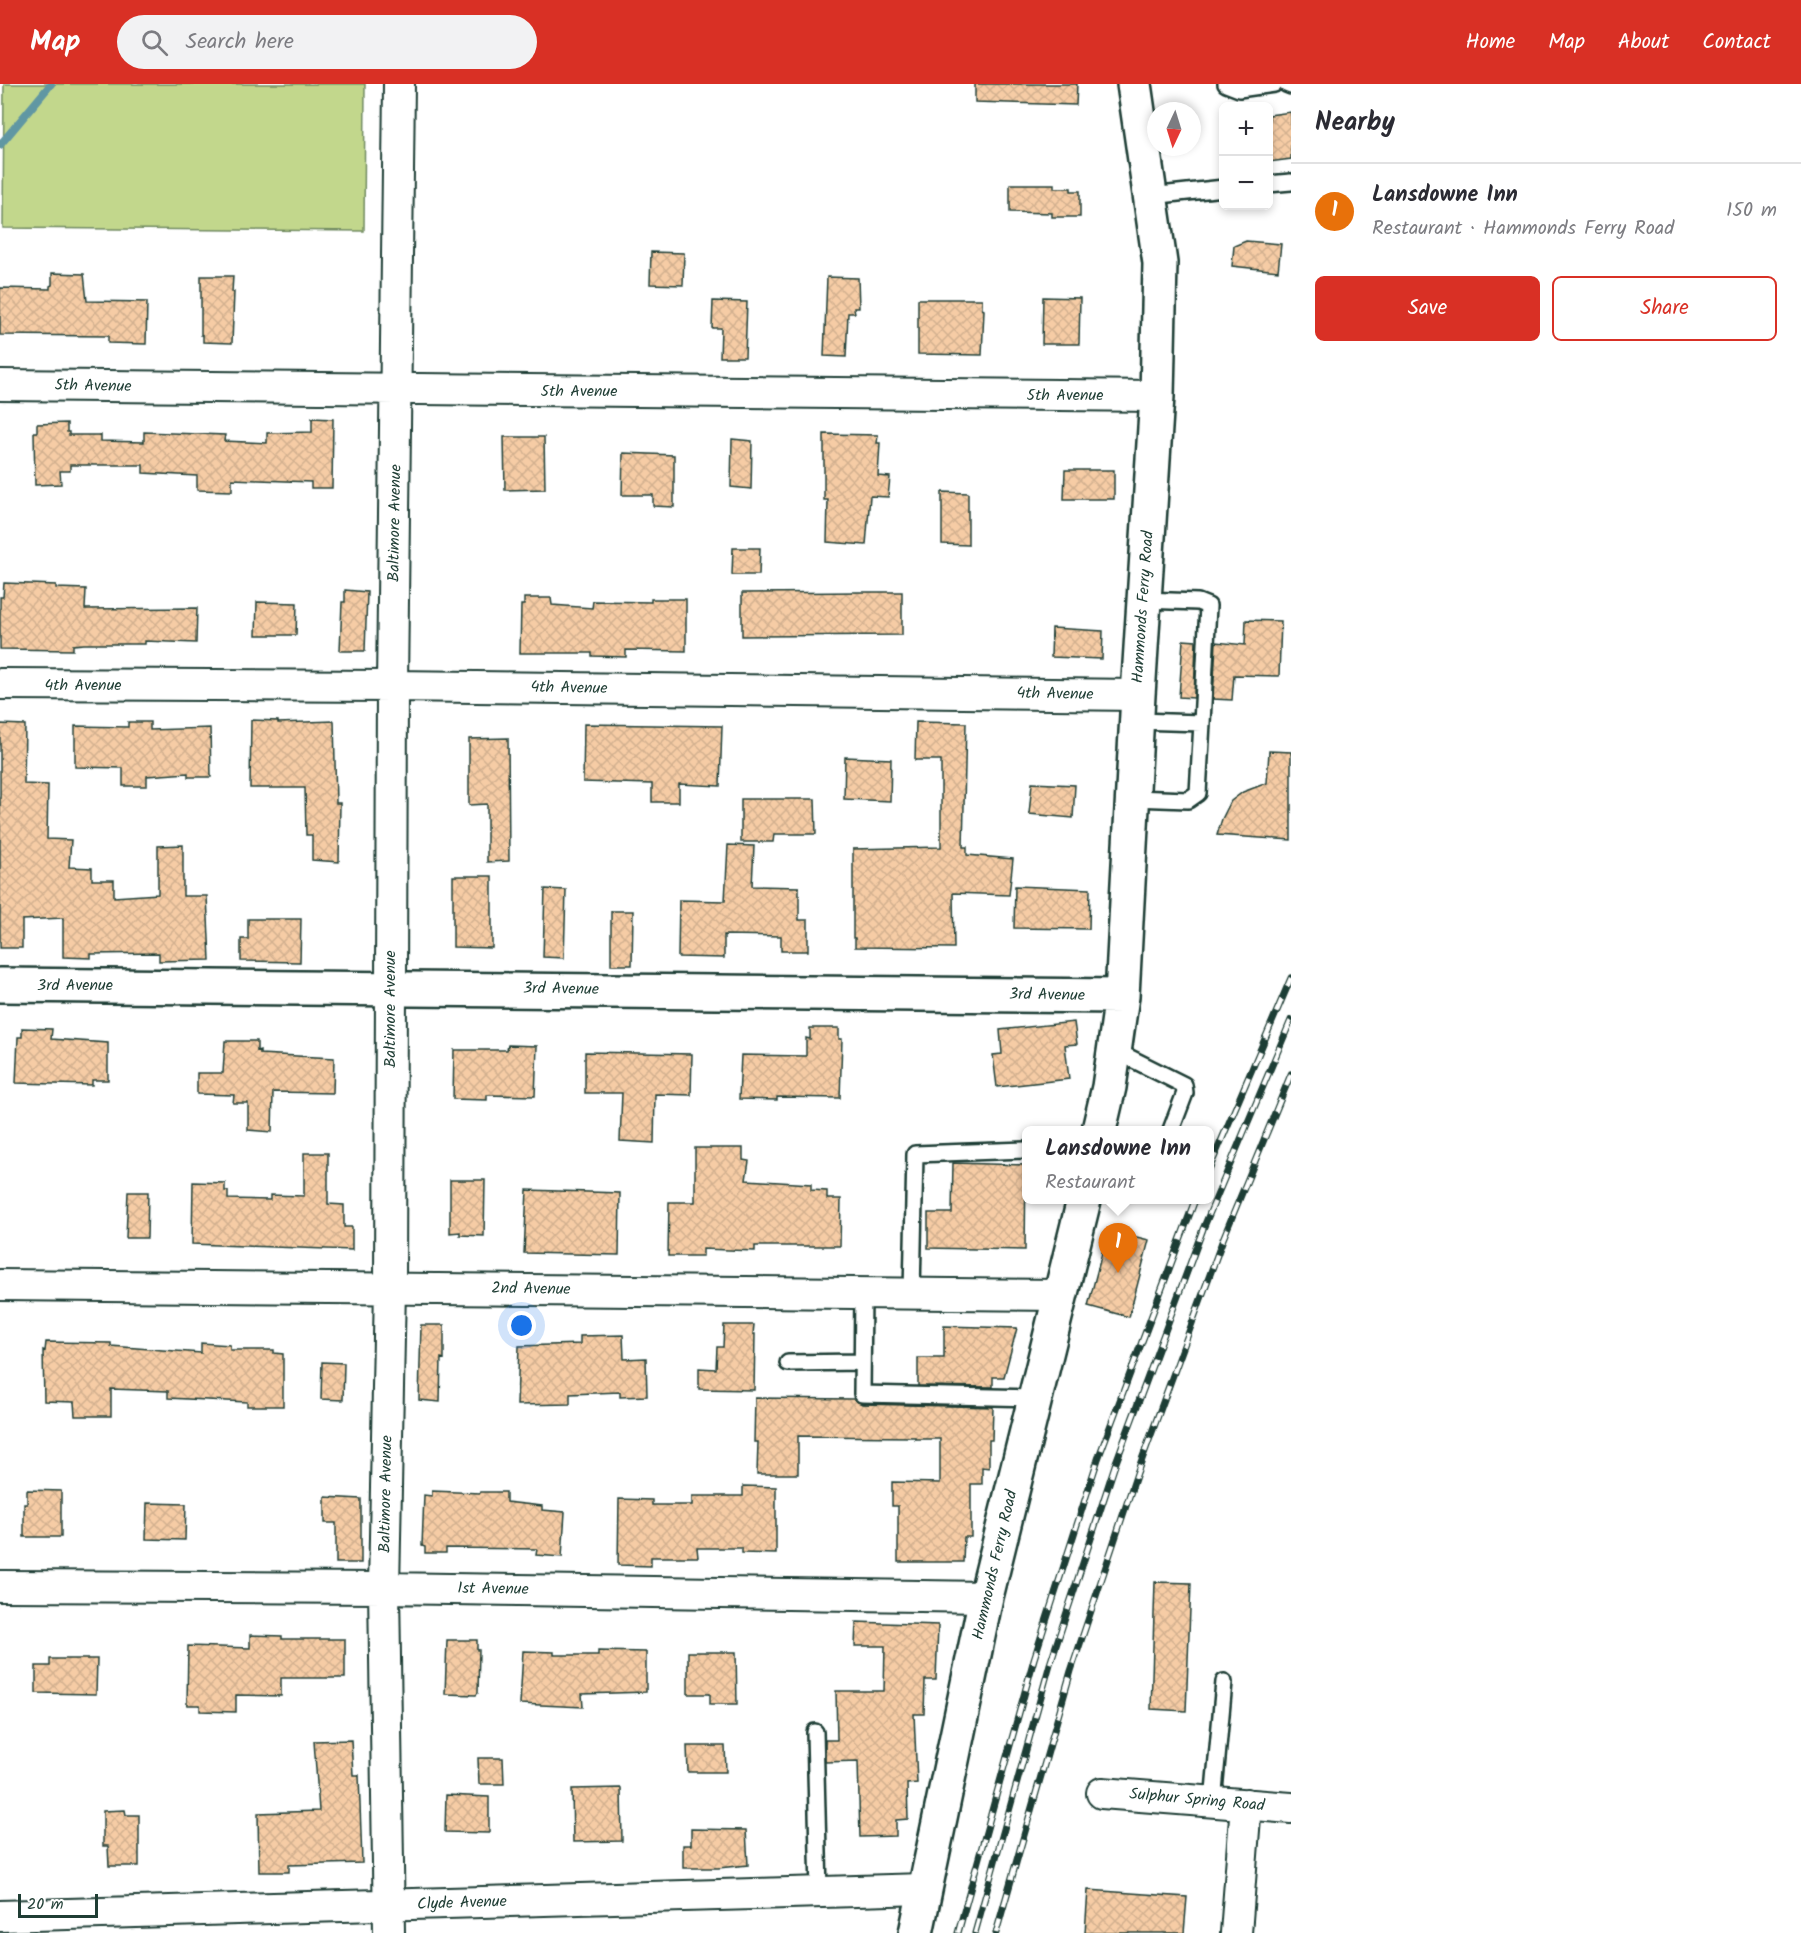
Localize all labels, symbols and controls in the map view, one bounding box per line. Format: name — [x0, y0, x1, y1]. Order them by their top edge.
search box — [117, 15, 537, 69]
text: Map — [30, 20, 81, 65]
text: Search here — [186, 25, 294, 60]
icon: search — [138, 26, 171, 59]
text: Home — [1466, 26, 1515, 59]
text: Map — [1548, 26, 1585, 59]
text: About — [1618, 26, 1669, 59]
text: Contact — [1702, 26, 1771, 59]
north arrow — [1147, 102, 1201, 156]
map controls — [1219, 102, 1273, 210]
button: + — [1219, 102, 1273, 156]
text: Nearby — [1315, 102, 1395, 144]
button: − — [1219, 156, 1273, 210]
text: Lansdowne Inn — [1372, 178, 1518, 213]
text: 1 — [1331, 195, 1338, 227]
text: 150 m — [1726, 195, 1777, 227]
text: Restaurant · Hammonds Ferry Road — [1372, 213, 1674, 245]
button: Save — [1315, 276, 1540, 341]
button: Share — [1552, 276, 1777, 341]
street label: 5th Avenue — [54, 373, 132, 399]
street label: 5th Avenue — [541, 379, 617, 404]
street label: 5th Avenue — [1027, 383, 1103, 408]
street label: Baltimore Avenue — [381, 464, 409, 582]
street label: Hammonds Ferry Road — [1125, 529, 1161, 684]
street label: 4th Avenue — [44, 673, 122, 698]
street label: 4th Avenue — [530, 675, 608, 701]
street label: 4th Avenue — [1016, 681, 1094, 707]
street label: Baltimore Avenue — [378, 950, 403, 1068]
street label: 3rd Avenue — [37, 973, 113, 998]
street label: 3rd Avenue — [523, 976, 599, 1002]
street label: 3rd Avenue — [1009, 982, 1085, 1008]
popup — [1022, 1126, 1214, 1204]
text: Lansdowne Inn — [1045, 1132, 1191, 1167]
text: Restaurant — [1045, 1167, 1135, 1199]
pin: 1 — [1098, 1224, 1138, 1273]
street label: 2nd Avenue — [491, 1276, 571, 1302]
your location — [507, 1311, 536, 1340]
street label: Baltimore Avenue — [372, 1435, 400, 1553]
street label: Hammonds Ferry Road — [966, 1487, 1025, 1642]
street label: 1st Avenue — [457, 1576, 529, 1602]
street label: Sulphur Spring Road — [1128, 1782, 1267, 1818]
street label: Clyde Avenue — [417, 1889, 507, 1917]
scale bar — [18, 1891, 98, 1918]
text: 20 m — [27, 1892, 63, 1917]

